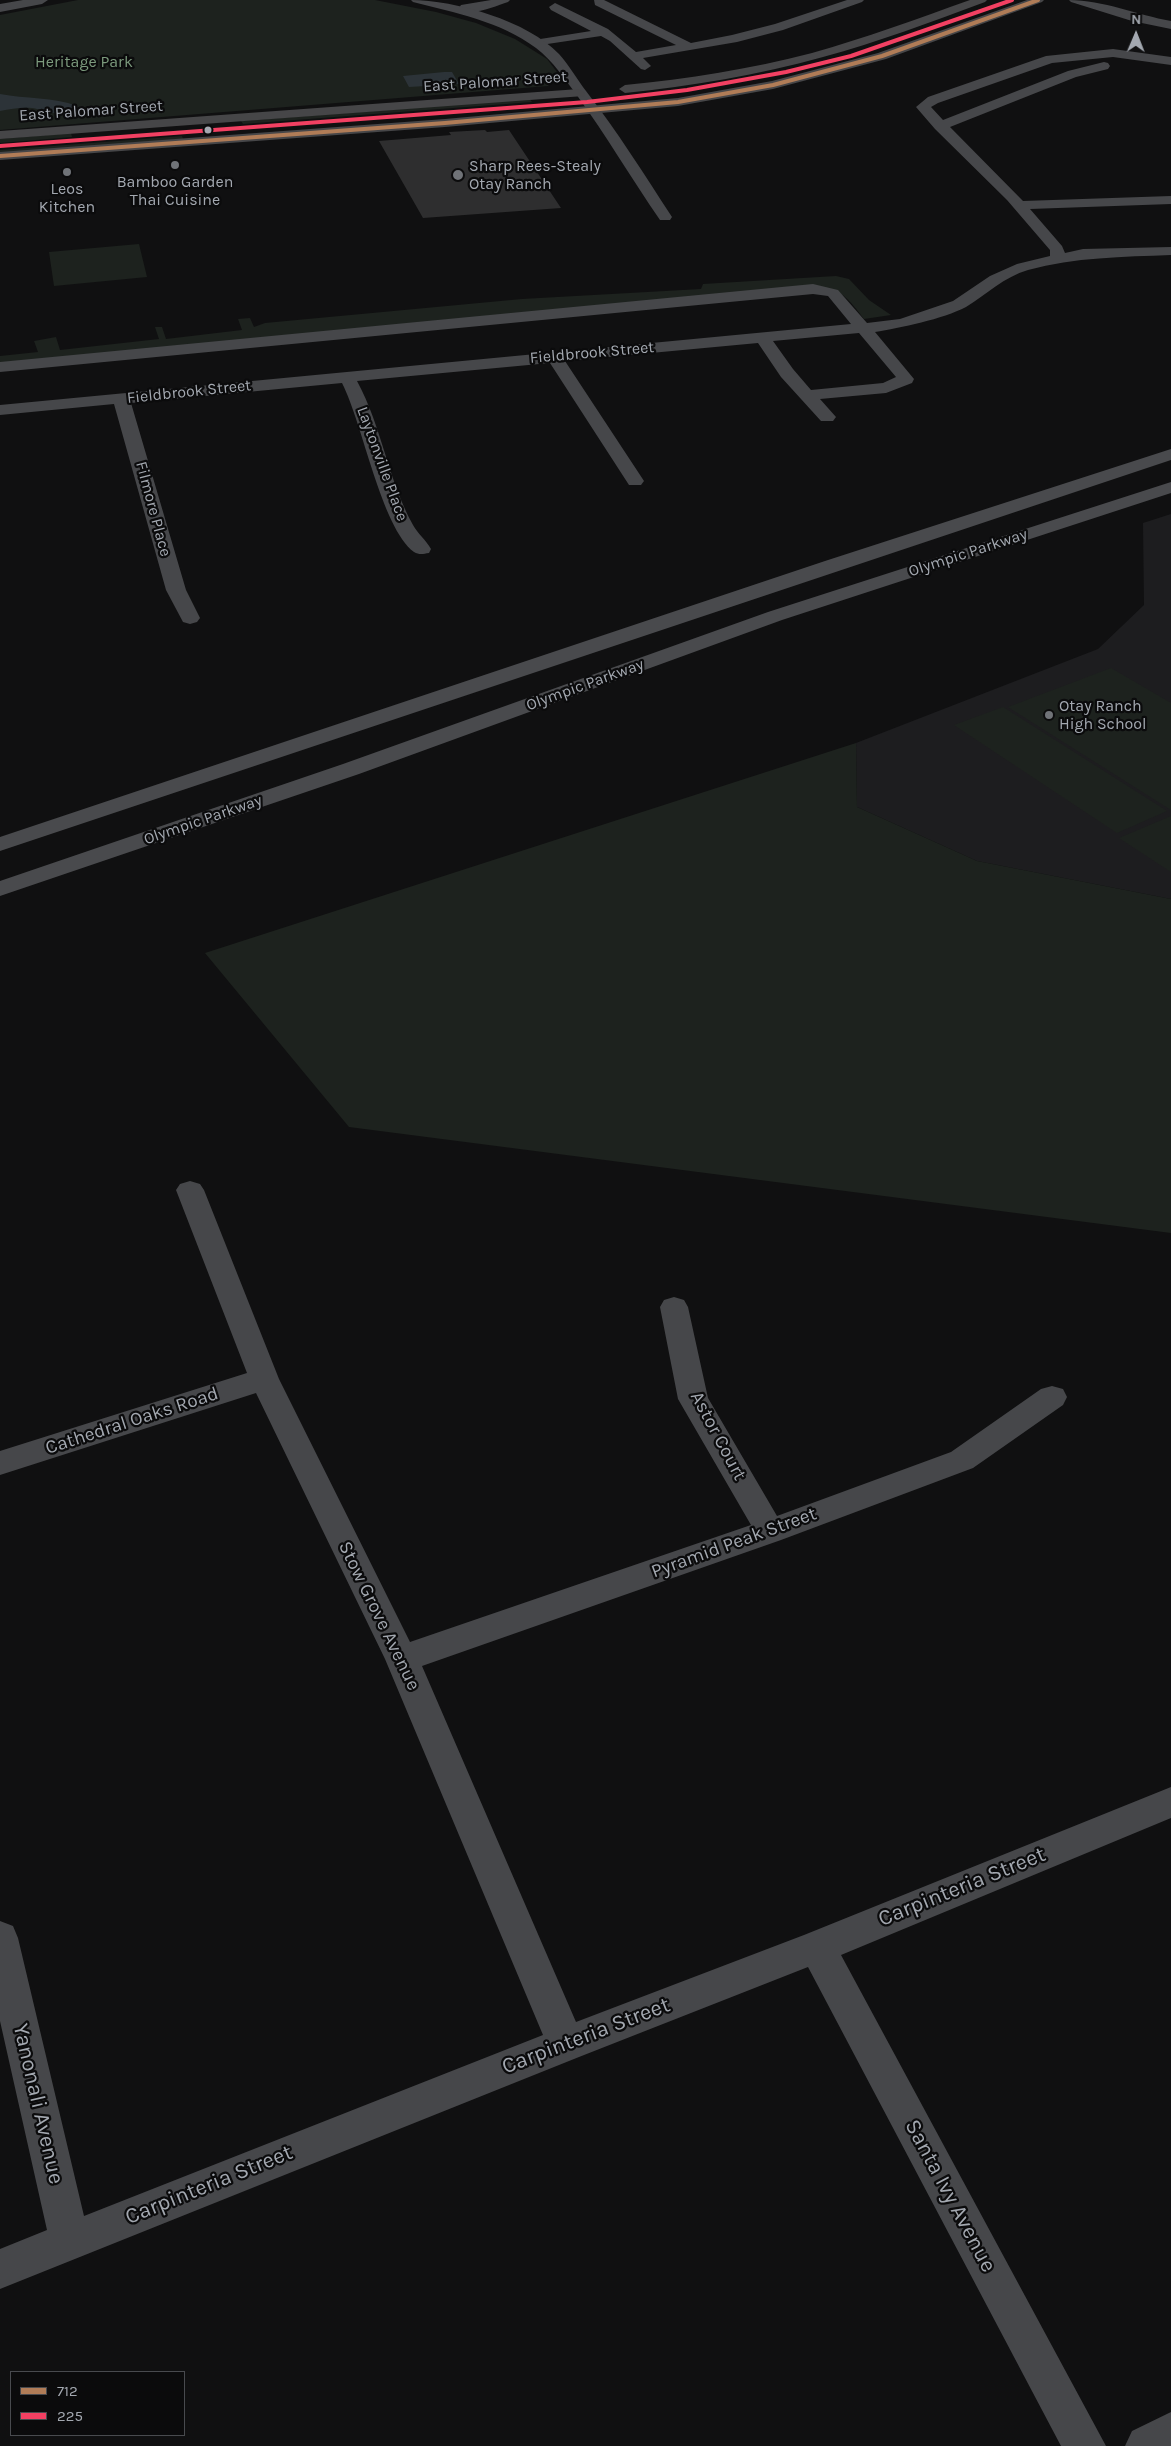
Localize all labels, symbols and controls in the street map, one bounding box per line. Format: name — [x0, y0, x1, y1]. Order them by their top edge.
north arrow — [1111, 10, 1161, 60]
text: N — [1131, 11, 1141, 28]
park label: Heritage Park — [35, 52, 133, 72]
street label: East Palomar Street — [422, 67, 568, 97]
street label: East Palomar Street — [18, 96, 164, 126]
unlabelled marker — [203, 125, 213, 135]
place label: Sharp Rees-Stealy Otay Ranch — [469, 156, 601, 194]
marker: Bamboo Garden Thai Cuisine — [169, 159, 181, 171]
marker: Leos Kitchen — [61, 166, 73, 178]
marker: Sharp Rees-Stealy Otay Ranch — [451, 168, 465, 182]
place label: Bamboo Garden Thai Cuisine — [117, 172, 233, 210]
place label: Leos Kitchen — [39, 179, 95, 217]
street label: Fieldbrook Street — [529, 338, 655, 368]
street label: Fieldbrook Street — [126, 376, 252, 408]
street label: Laytonville Place — [352, 404, 412, 524]
street label: Filmore Place — [131, 459, 175, 559]
street label: Olympic Parkway — [906, 525, 1030, 581]
street label: Olympic Parkway — [524, 655, 646, 715]
place label: Otay Ranch High School — [1059, 696, 1147, 734]
marker: Otay Ranch High School — [1043, 709, 1055, 721]
street label: Olympic Parkway — [141, 791, 265, 849]
street label: Cathedral Oaks Road — [43, 1382, 221, 1460]
street label: Astor Court — [685, 1388, 751, 1484]
street label: Pyramid Peak Street — [648, 1503, 820, 1583]
street label: Stow Grove Avenue — [333, 1538, 425, 1694]
street label: Carpinteria Street — [875, 1841, 1049, 1933]
street label: Carpinteria Street — [498, 1992, 674, 2080]
street label: Yanonali Avenue — [7, 2021, 69, 2187]
street label: Santa Ivy Avenue — [899, 2115, 1001, 2277]
street label: Carpinteria Street — [122, 2139, 296, 2231]
legend — [10, 2371, 185, 2436]
text: 712 — [57, 2382, 78, 2400]
text: 225 — [57, 2407, 83, 2425]

